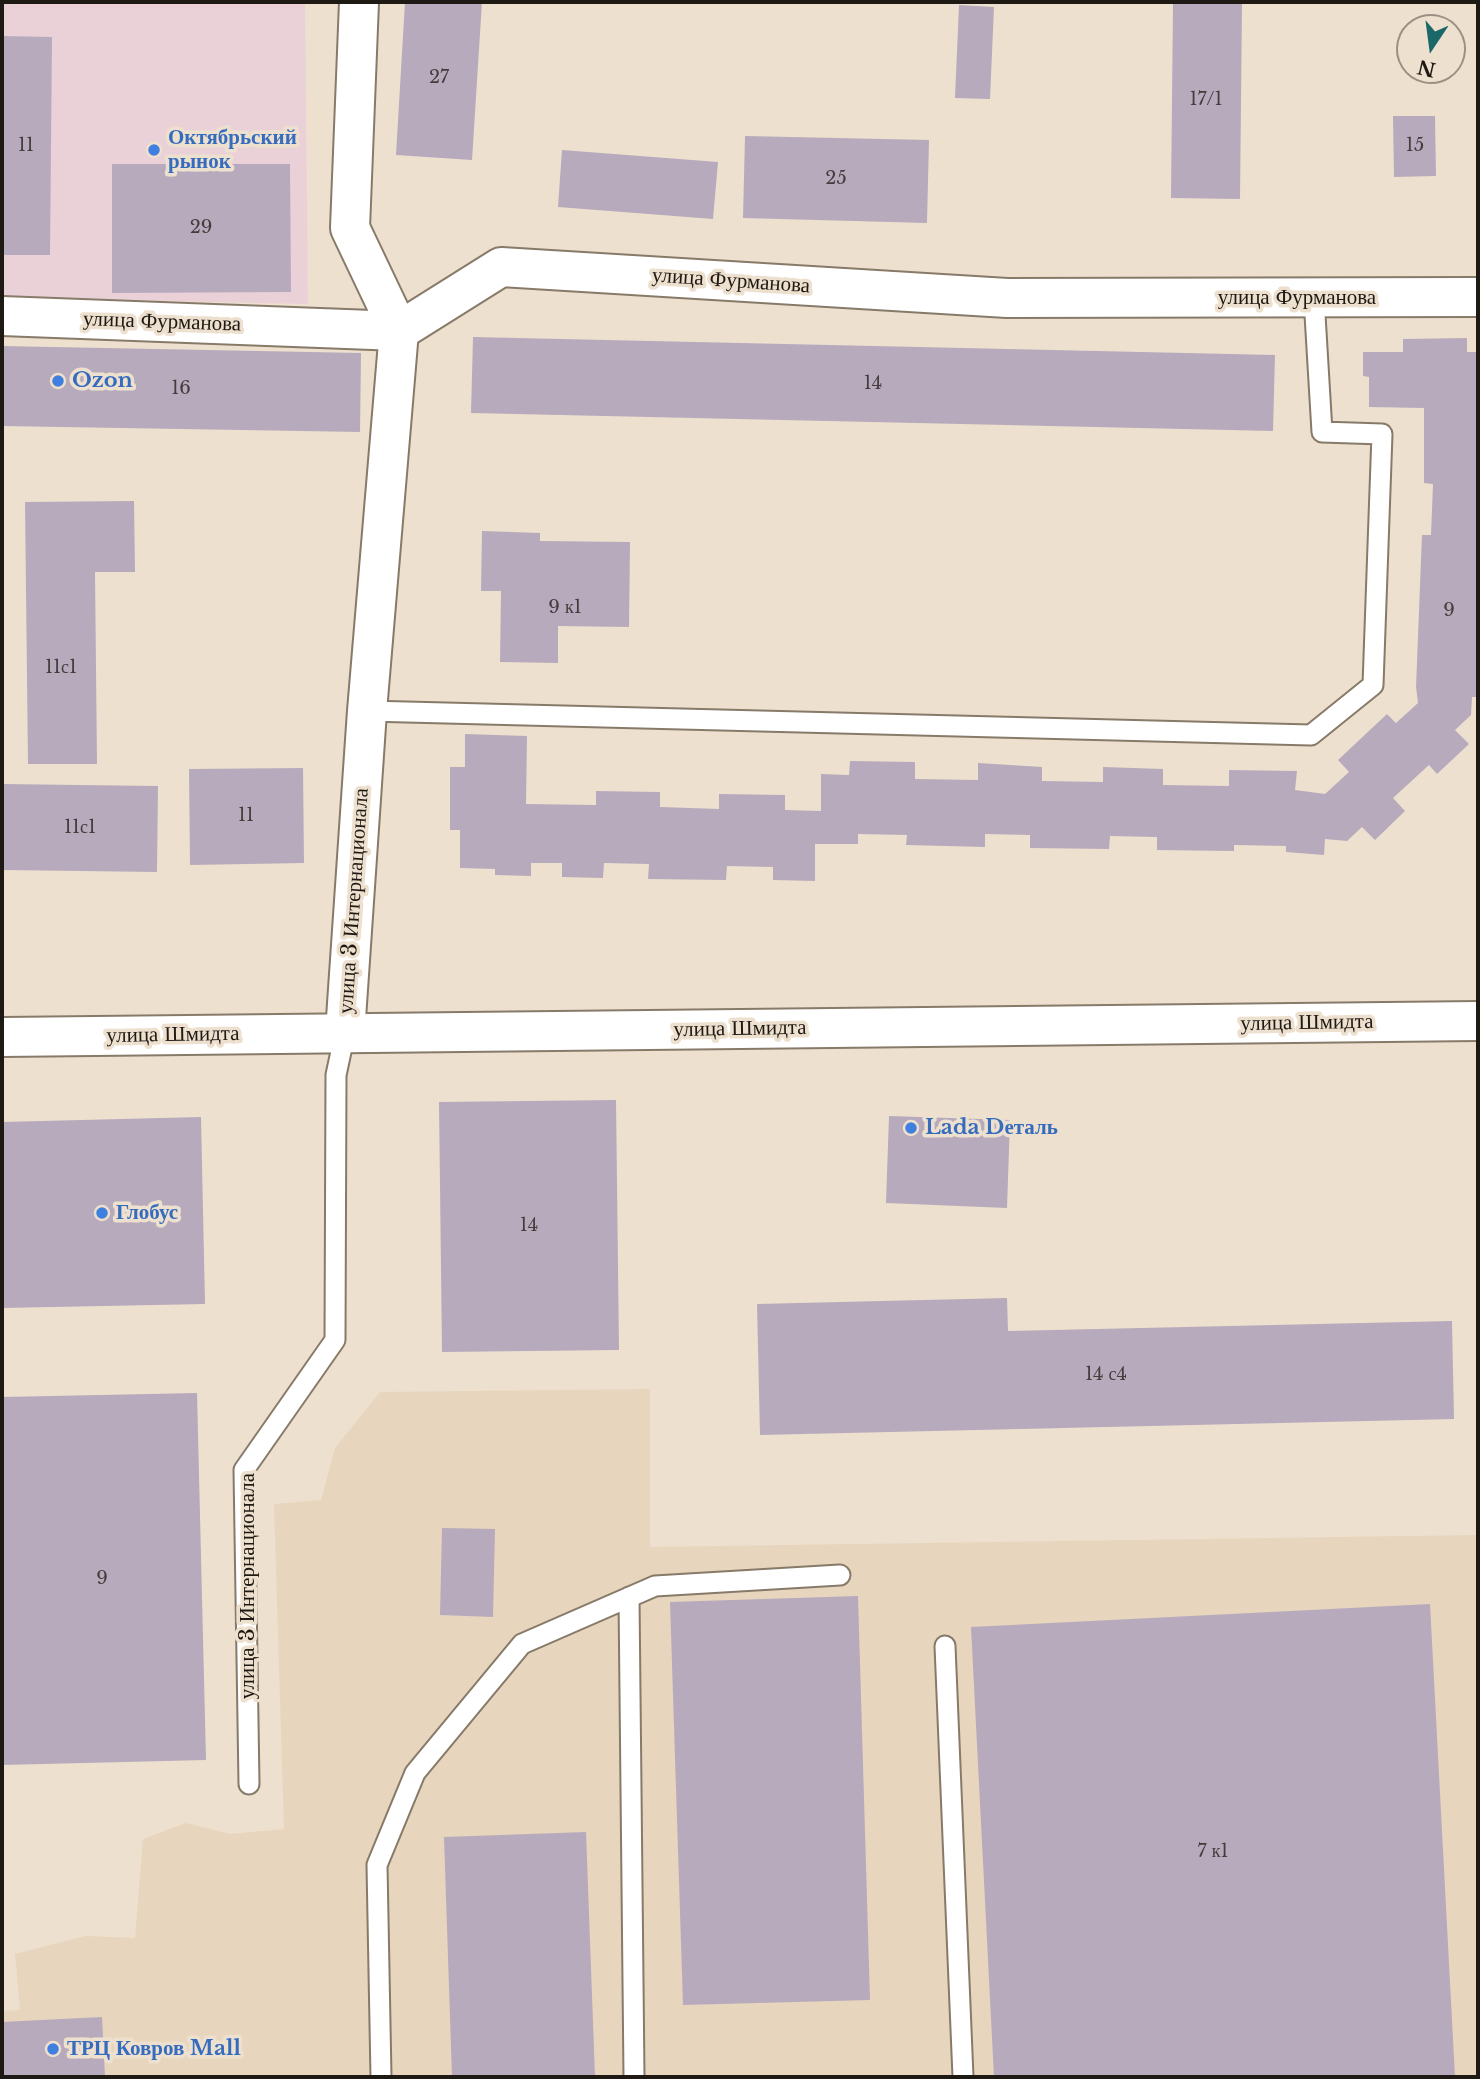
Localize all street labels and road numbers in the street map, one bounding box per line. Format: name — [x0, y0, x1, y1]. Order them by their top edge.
street label: улица Фурманова — [651, 263, 811, 299]
street label: улица Фурманова — [1218, 285, 1376, 311]
street label: улица Фурманова — [82, 307, 242, 337]
street label: улица 3 Интернационала — [334, 787, 374, 1015]
street label: улица Шмидта — [1240, 1009, 1374, 1037]
street label: улица Шмидта — [673, 1015, 807, 1043]
street label: улица Шмидта — [106, 1021, 240, 1049]
street label: улица 3 Интернационала — [235, 1473, 261, 1699]

